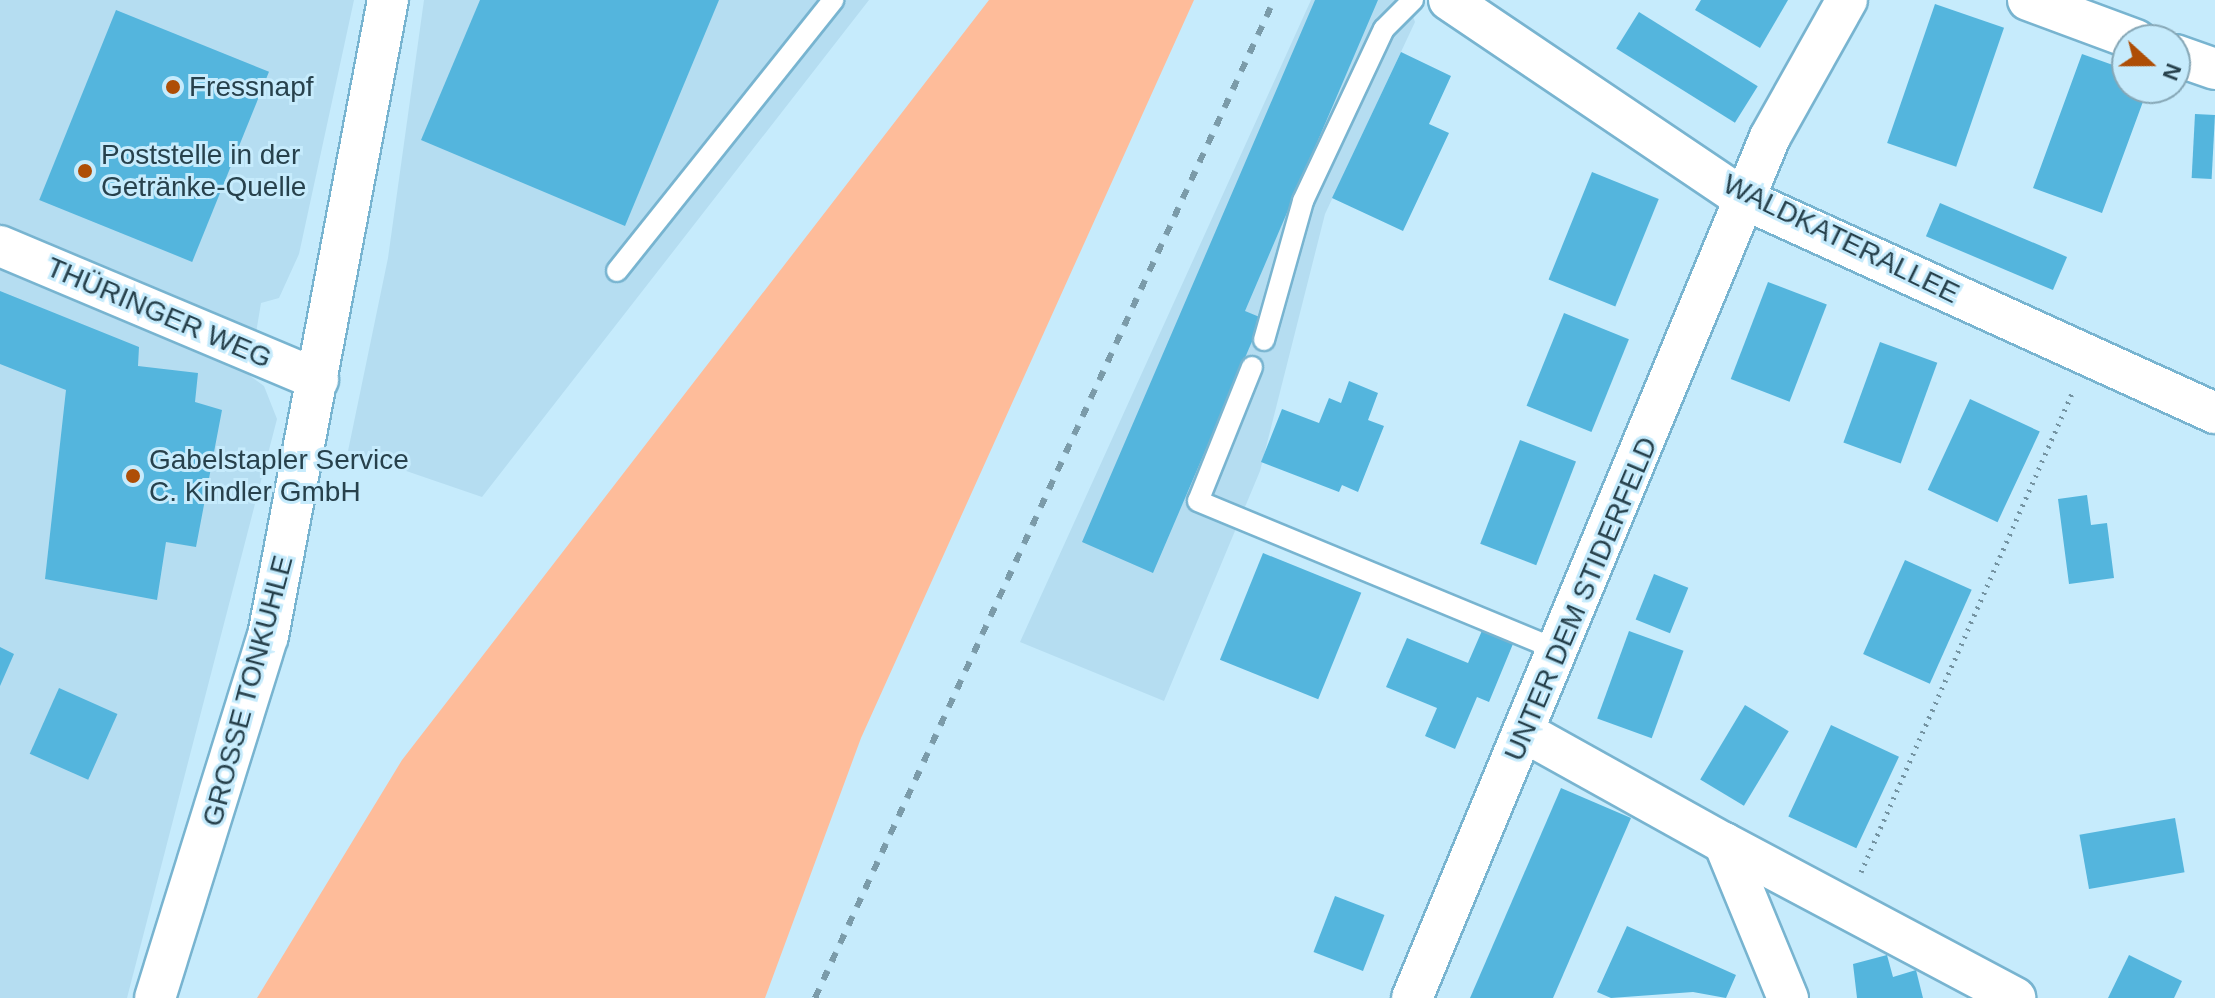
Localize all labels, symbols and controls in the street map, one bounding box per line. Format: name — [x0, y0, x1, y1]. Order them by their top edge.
north arrow — [2111, 24, 2191, 104]
text: N — [2157, 60, 2187, 84]
place label: Fressnapf — [189, 70, 313, 104]
marker: Fressnapf — [164, 78, 182, 96]
place label: Poststelle in der Getränke-Quelle — [101, 138, 306, 204]
marker: Poststelle in der Getränke-Quelle — [76, 162, 94, 180]
street label: WALDKATERALLEE — [1718, 167, 1964, 311]
street label: THÜRINGER WEG — [41, 250, 277, 376]
street label: UNTER DEM STIDERFELD — [1497, 432, 1665, 766]
place label: Gabelstapler Service C. Kindler GmbH — [149, 443, 409, 509]
marker: Gabelstapler Service C. Kindler GmbH — [124, 467, 142, 485]
street label: GROSSE TONKUHLE — [196, 552, 300, 830]

